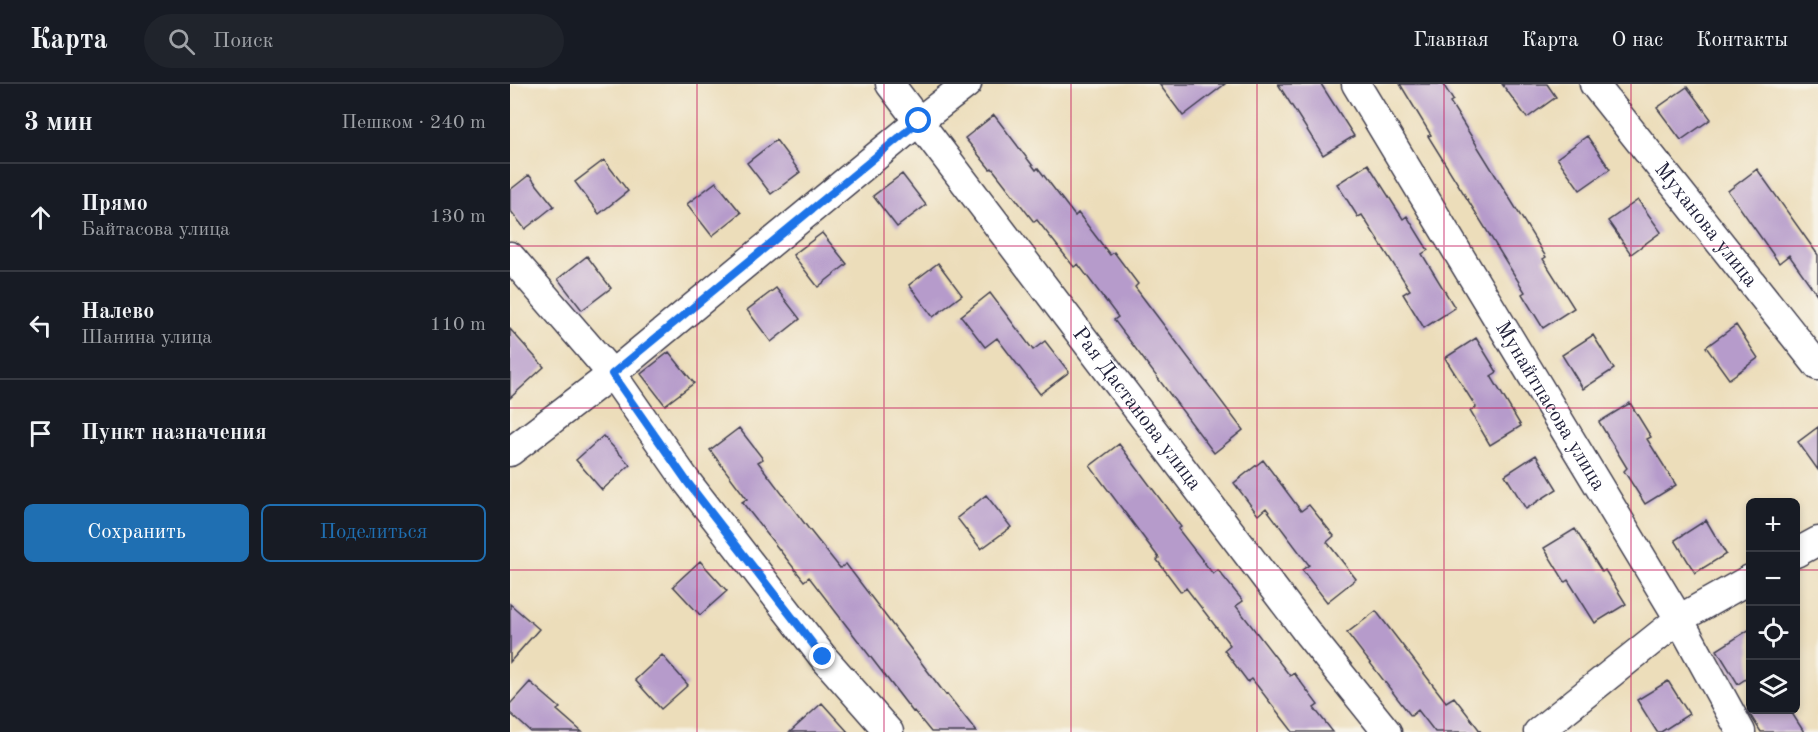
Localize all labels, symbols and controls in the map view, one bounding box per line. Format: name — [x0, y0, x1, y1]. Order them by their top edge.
search box — [144, 14, 564, 68]
icon: search — [165, 25, 198, 58]
text: Карта — [30, 27, 108, 55]
text: Поиск — [213, 30, 274, 52]
text: Главная — [1413, 30, 1489, 51]
text: Карта — [1522, 30, 1579, 51]
text: О нас — [1612, 30, 1663, 51]
text: Контакты — [1696, 30, 1788, 51]
route start — [905, 107, 931, 133]
text: 3 мин — [24, 110, 93, 136]
text: Пешком · 240 m — [341, 113, 486, 133]
street label: Муханова улица — [1650, 159, 1761, 291]
text: Прямо — [81, 193, 148, 215]
icon: ahead — [24, 201, 57, 234]
text: 130 m — [430, 207, 486, 227]
text: Байтасова улица — [81, 220, 230, 240]
text: Налево — [81, 301, 154, 323]
icon: left — [24, 309, 57, 342]
text: 110 m — [430, 315, 486, 335]
street label: Мунайтпасова улица — [1491, 318, 1609, 494]
street label: Рая Дастанова улица — [1068, 323, 1206, 494]
text: Шанина улица — [81, 328, 212, 348]
icon: arrive — [24, 417, 57, 450]
text: Пункт назначения — [81, 422, 267, 444]
map controls — [1746, 498, 1800, 714]
button: + — [1746, 498, 1800, 552]
button: Сохранить — [24, 504, 249, 562]
button: Поделиться — [261, 504, 486, 562]
button: − — [1746, 552, 1800, 606]
button: locate — [1746, 606, 1800, 660]
route end — [809, 643, 835, 669]
button: layers — [1746, 660, 1800, 714]

